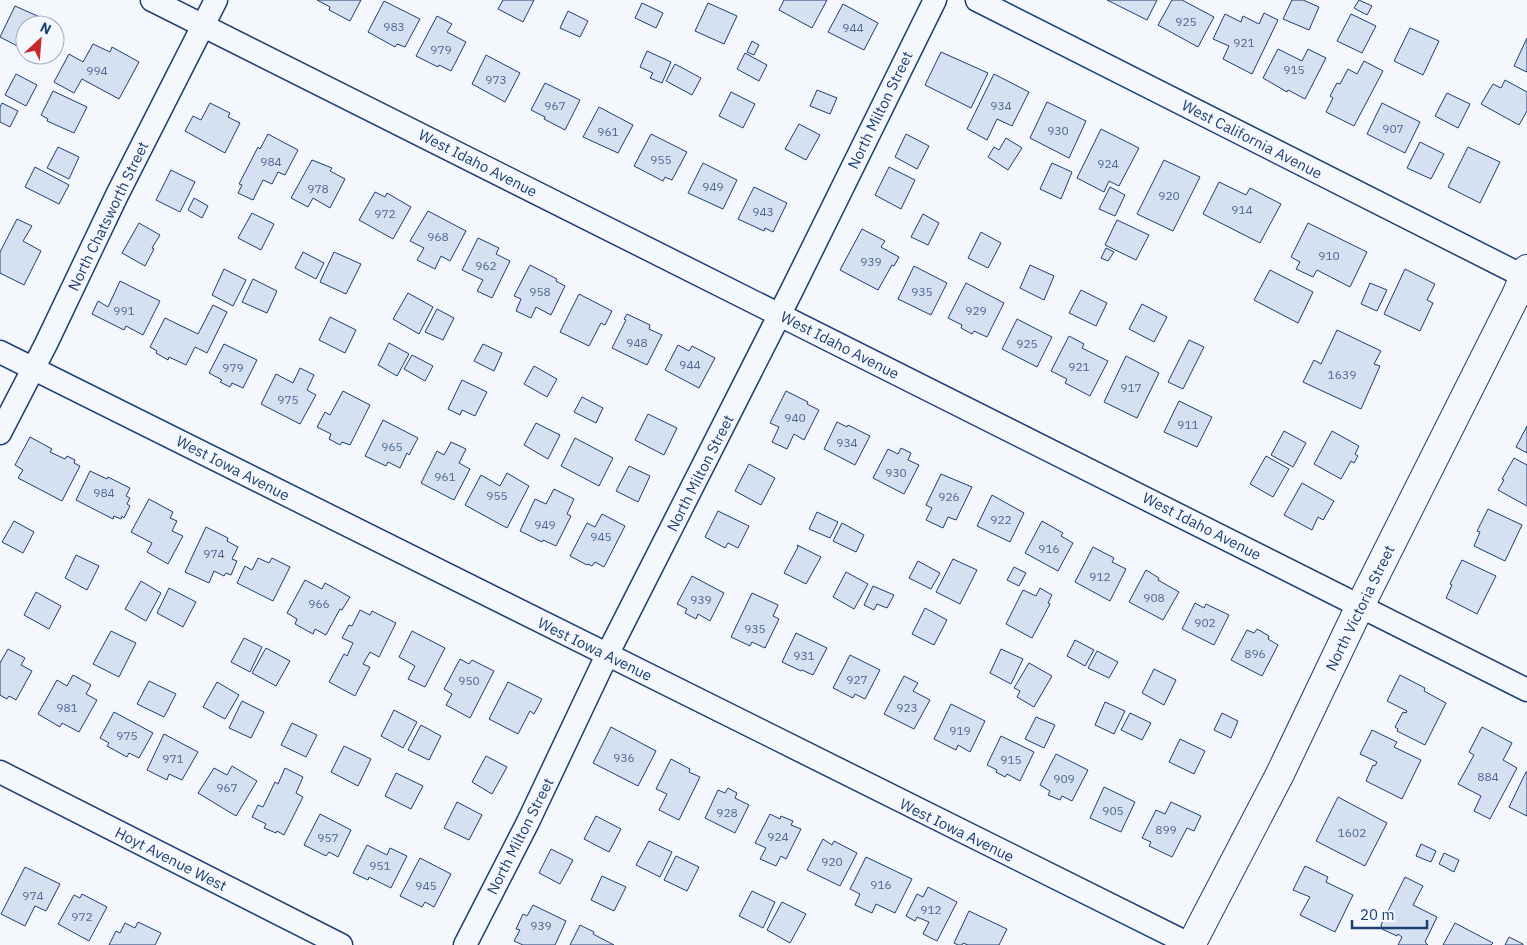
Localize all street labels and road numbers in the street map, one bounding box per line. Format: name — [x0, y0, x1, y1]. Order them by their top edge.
street label: North Milton Street — [843, 48, 917, 172]
street label: West California Avenue — [1179, 95, 1325, 183]
street label: West Idaho Avenue — [416, 125, 540, 201]
street label: North Chatsworth Street — [64, 138, 152, 294]
street label: West Idaho Avenue — [778, 307, 902, 383]
street label: North Milton Street — [662, 411, 738, 535]
street label: West Iowa Avenue — [173, 431, 293, 505]
street label: West Idaho Avenue — [1140, 488, 1264, 564]
street label: North Victoria Street — [1321, 542, 1399, 674]
street label: West Iowa Avenue — [535, 613, 655, 685]
street label: North Milton Street — [482, 774, 558, 898]
street label: West Iowa Avenue — [897, 794, 1017, 866]
street label: Hoyt Avenue West — [112, 823, 230, 895]

